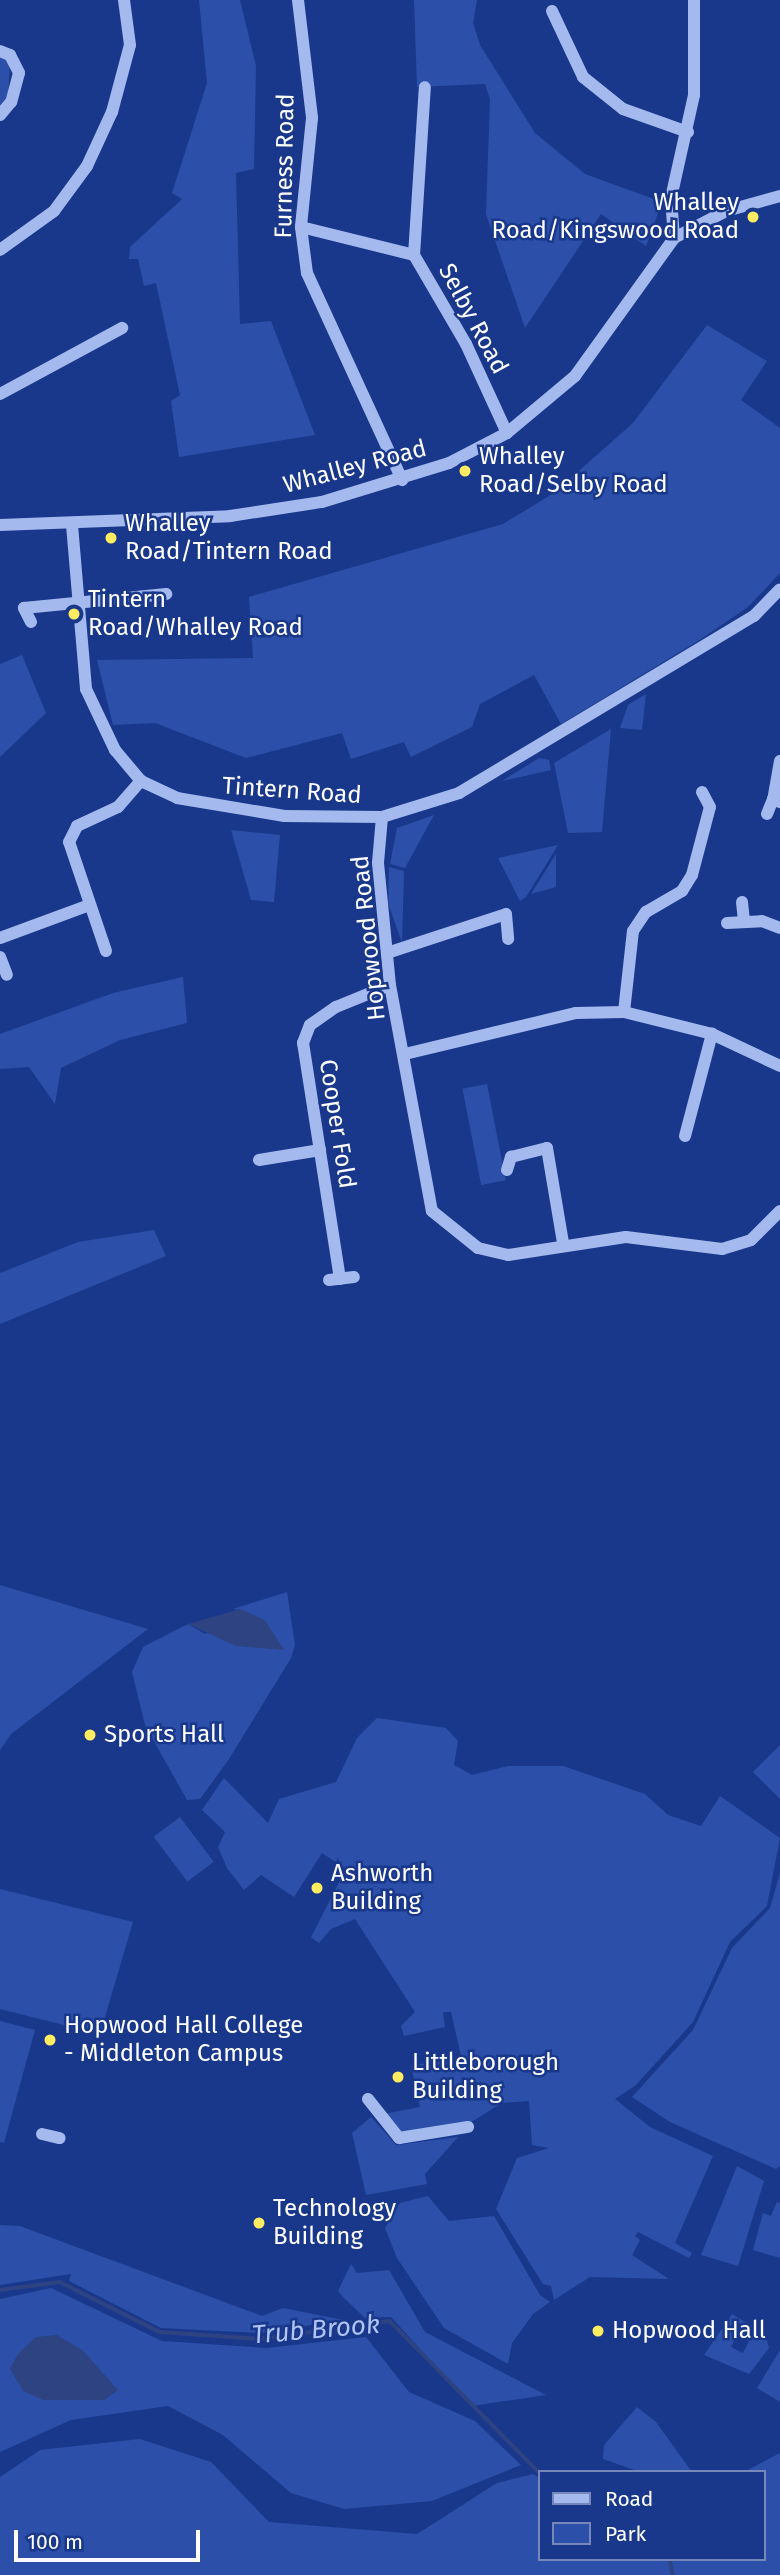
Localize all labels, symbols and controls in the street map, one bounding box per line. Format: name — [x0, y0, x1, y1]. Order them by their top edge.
street label: Furness Road — [269, 93, 301, 239]
place label: Whalley Road/Kingswood Road — [492, 189, 739, 245]
marker: Whalley Road/Kingswood Road — [745, 209, 761, 225]
street label: Selby Road — [432, 259, 514, 379]
street label: Whalley Road — [280, 434, 430, 500]
place label: Whalley Road/Selby Road — [479, 443, 668, 499]
marker: Whalley Road/Selby Road — [457, 463, 473, 479]
place label: Whalley Road/Tintern Road — [125, 510, 332, 566]
marker: Whalley Road/Tintern Road — [103, 530, 119, 546]
place label: Tintern Road/Whalley Road — [88, 586, 303, 642]
marker: Tintern Road/Whalley Road — [66, 606, 82, 622]
street label: Tintern Road — [221, 772, 363, 810]
street label: Hopwood Road — [346, 854, 392, 1022]
street label: Cooper Fold — [313, 1057, 361, 1191]
place label: Sports Hall — [104, 1721, 224, 1749]
marker: Sports Hall — [82, 1727, 98, 1743]
place label: Ashworth Building — [331, 1860, 433, 1916]
marker: Ashworth Building — [309, 1880, 325, 1896]
place label: Hopwood Hall College - Middleton Campus — [64, 2012, 303, 2068]
marker: Hopwood Hall College - Middleton Campus — [42, 2032, 58, 2048]
place label: Littleborough Building — [412, 2049, 559, 2105]
marker: Littleborough Building — [390, 2069, 406, 2085]
place label: Technology Building — [273, 2195, 396, 2251]
marker: Technology Building — [251, 2215, 267, 2231]
water label: Trub Brook — [251, 2309, 381, 2351]
place label: Hopwood Hall — [612, 2317, 766, 2345]
marker: Hopwood Hall — [590, 2323, 606, 2339]
legend — [538, 2470, 766, 2561]
text: Road — [605, 2486, 653, 2512]
scale bar — [18, 2516, 203, 2560]
text: Park — [605, 2521, 646, 2547]
text: 100 m — [27, 2529, 83, 2555]

